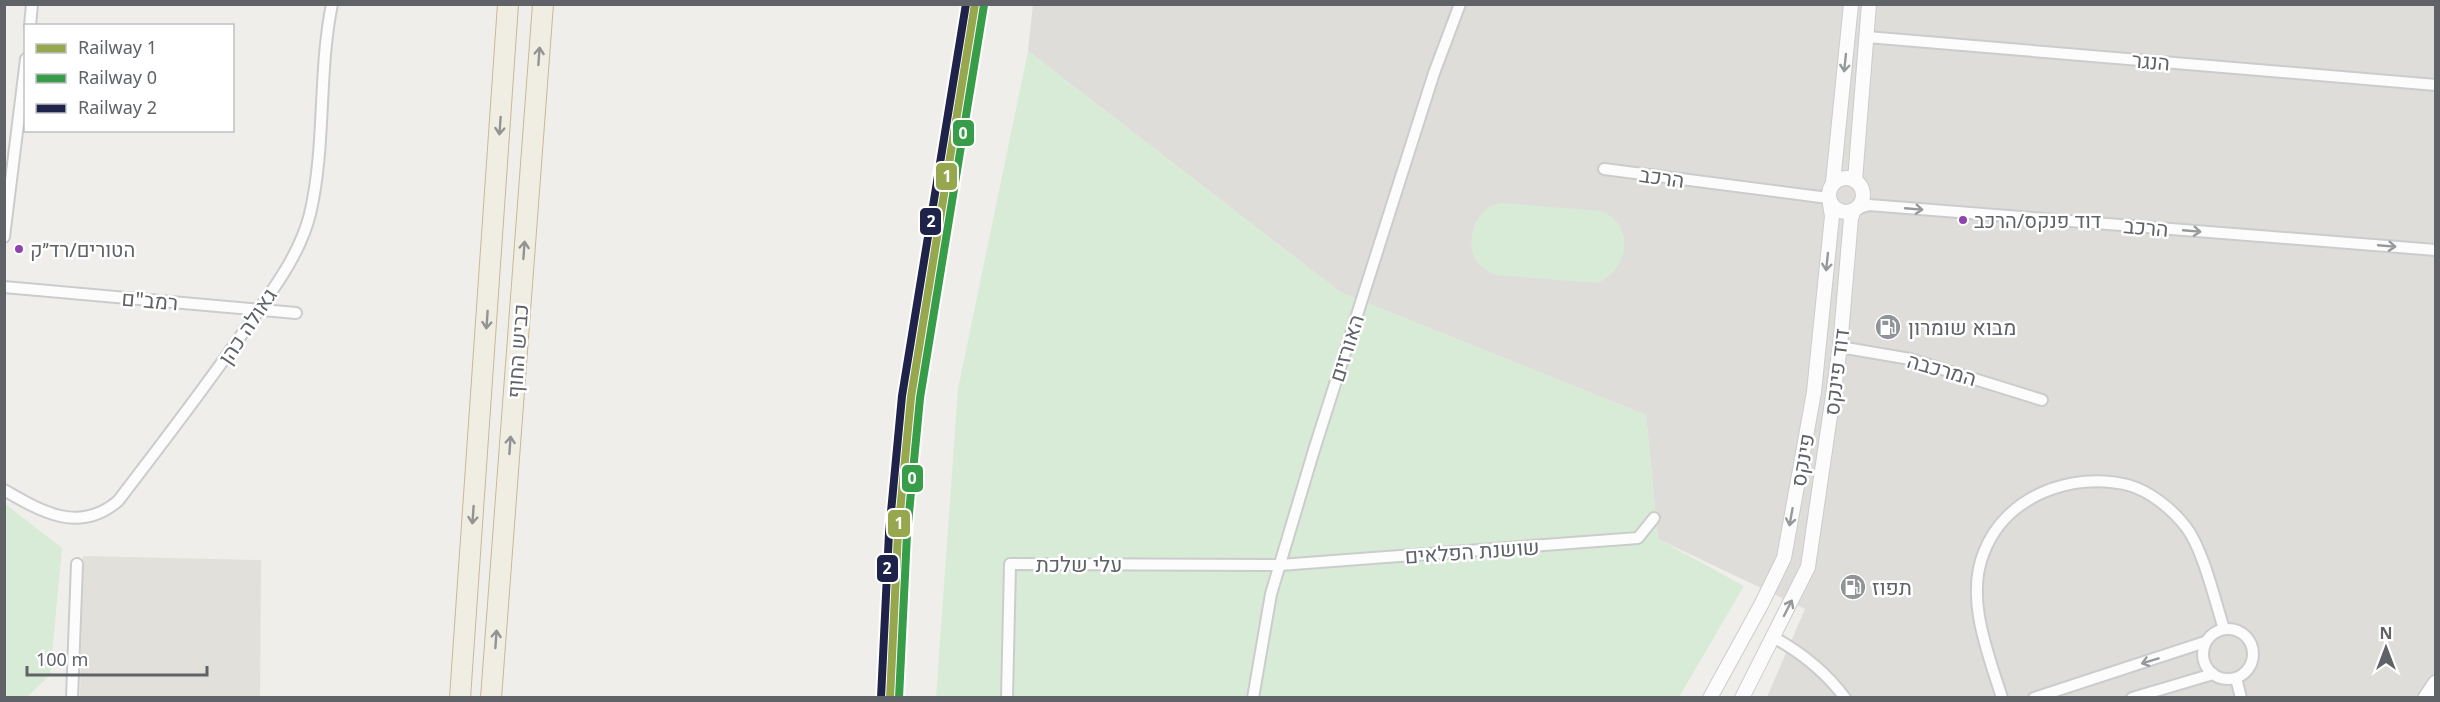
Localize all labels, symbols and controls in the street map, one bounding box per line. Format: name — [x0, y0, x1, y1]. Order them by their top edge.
legend — [24, 24, 234, 132]
text: Railway 1 — [78, 35, 157, 59]
street label: הנגר — [2131, 45, 2171, 77]
one-way arrow — [534, 46, 545, 66]
one-way arrow — [1839, 52, 1850, 72]
text: Railway 0 — [78, 65, 157, 89]
text: Railway 2 — [78, 95, 157, 119]
one-way arrow — [494, 115, 505, 135]
line badge: 0 — [952, 119, 975, 147]
text: 0 — [958, 122, 968, 144]
street label: הרכב — [1638, 160, 1686, 194]
line badge: 1 — [935, 162, 958, 191]
text: 1 — [942, 165, 952, 187]
one-way arrow — [1904, 203, 1924, 214]
line badge: 2 — [919, 207, 942, 236]
place label: דוד פנקס/הרכב — [1974, 207, 2101, 234]
text: 2 — [926, 210, 936, 232]
street label: הרכב — [2122, 211, 2170, 243]
marker: דוד פנקס/הרכב — [1957, 214, 1969, 226]
one-way arrow — [2182, 225, 2202, 236]
place label: הטורים/רד״ק — [30, 236, 135, 263]
one-way arrow — [519, 241, 530, 261]
one-way arrow — [2376, 241, 2396, 252]
marker: הטורים/רד״ק — [13, 243, 25, 255]
one-way arrow — [1821, 252, 1832, 271]
street label: גאולה כהן — [211, 282, 283, 370]
street label: רמב"ם — [121, 284, 179, 316]
street label: כביש החוף — [500, 303, 534, 399]
one-way arrow — [482, 310, 493, 330]
street label: האורזים — [1322, 311, 1370, 385]
fuel station icon: מבוא שומרון — [1873, 312, 1903, 342]
place label: מבוא שומרון — [1908, 313, 2016, 341]
street label: דוד פינקס — [1817, 327, 1855, 417]
street label: המרכבה — [1904, 346, 1980, 392]
street label: פינקס — [1784, 431, 1820, 489]
one-way arrow — [505, 435, 516, 455]
line badge: 0 — [901, 464, 924, 493]
text: 0 — [907, 467, 917, 489]
one-way arrow — [468, 504, 479, 524]
one-way arrow — [1785, 507, 1796, 527]
line badge: 1 — [887, 509, 911, 538]
text: 1 — [894, 512, 904, 534]
street label: שושנת הפלאים — [1404, 532, 1540, 570]
street label: עלי שלכת — [1036, 550, 1122, 578]
line badge: 2 — [876, 554, 899, 583]
text: 2 — [882, 557, 892, 579]
fuel station icon: תפוז — [1838, 572, 1868, 602]
place label: תפוז — [1872, 573, 1912, 601]
one-way arrow — [1782, 600, 1794, 617]
north arrow — [2356, 618, 2416, 678]
text: N — [2379, 622, 2393, 644]
one-way arrow — [490, 630, 501, 650]
scale bar — [27, 639, 207, 677]
text: 100 m — [36, 647, 88, 671]
one-way arrow — [2141, 656, 2160, 667]

